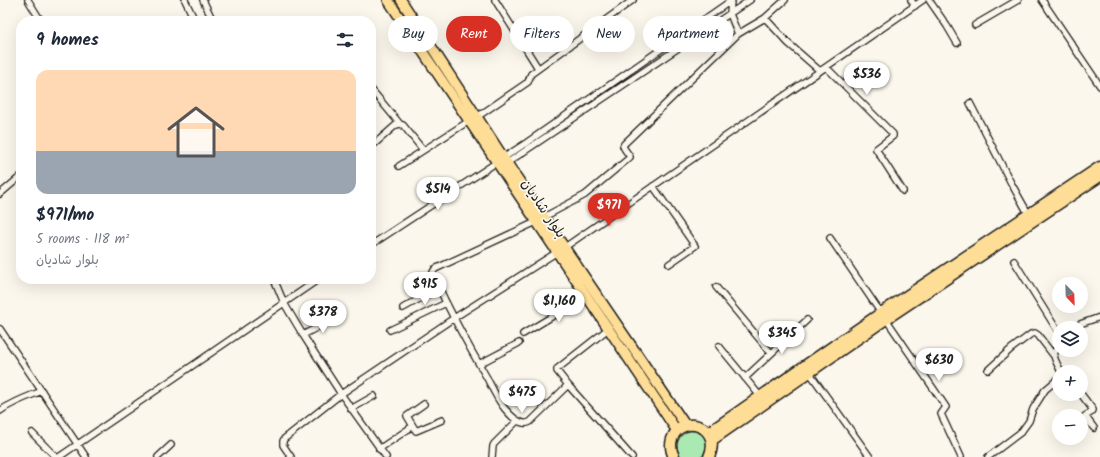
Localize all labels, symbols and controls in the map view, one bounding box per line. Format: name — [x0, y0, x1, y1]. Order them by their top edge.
chip: Buy — [388, 16, 438, 52]
chip: Rent — [446, 16, 502, 52]
chip: Filters — [510, 16, 574, 52]
chip: New — [582, 16, 635, 52]
chip: Apartment — [643, 16, 733, 52]
text: 9 homes — [36, 27, 99, 54]
icon: filters — [334, 29, 356, 51]
pin: $536 — [843, 62, 891, 96]
text: $536 — [853, 64, 881, 85]
icon: home — [160, 96, 232, 168]
street label: بلوار شادیان — [515, 174, 571, 243]
pin: $514 — [414, 177, 462, 211]
text: $514 — [425, 179, 451, 200]
pin: $971 — [585, 193, 633, 227]
text: $971 — [597, 195, 621, 216]
text: $971/mo — [36, 202, 94, 229]
text: 5 rooms · 118 m² — [36, 229, 129, 250]
text: بلوار شادیان — [36, 250, 99, 271]
pin: $915 — [401, 272, 449, 306]
text: $915 — [413, 274, 437, 295]
north arrow — [1052, 277, 1088, 313]
map controls — [1052, 277, 1088, 445]
pin: $1,160 — [526, 289, 592, 323]
text: $1,160 — [543, 291, 575, 312]
pin: $378 — [299, 300, 347, 334]
text: $378 — [309, 302, 337, 323]
pin: $345 — [758, 321, 806, 355]
button: layers — [1052, 321, 1088, 357]
text: $345 — [768, 323, 796, 344]
pin: $630 — [915, 348, 963, 382]
text: $630 — [925, 350, 953, 371]
button: + — [1052, 365, 1088, 401]
pin: $475 — [498, 380, 546, 414]
text: $475 — [508, 382, 536, 403]
button: − — [1052, 409, 1088, 445]

